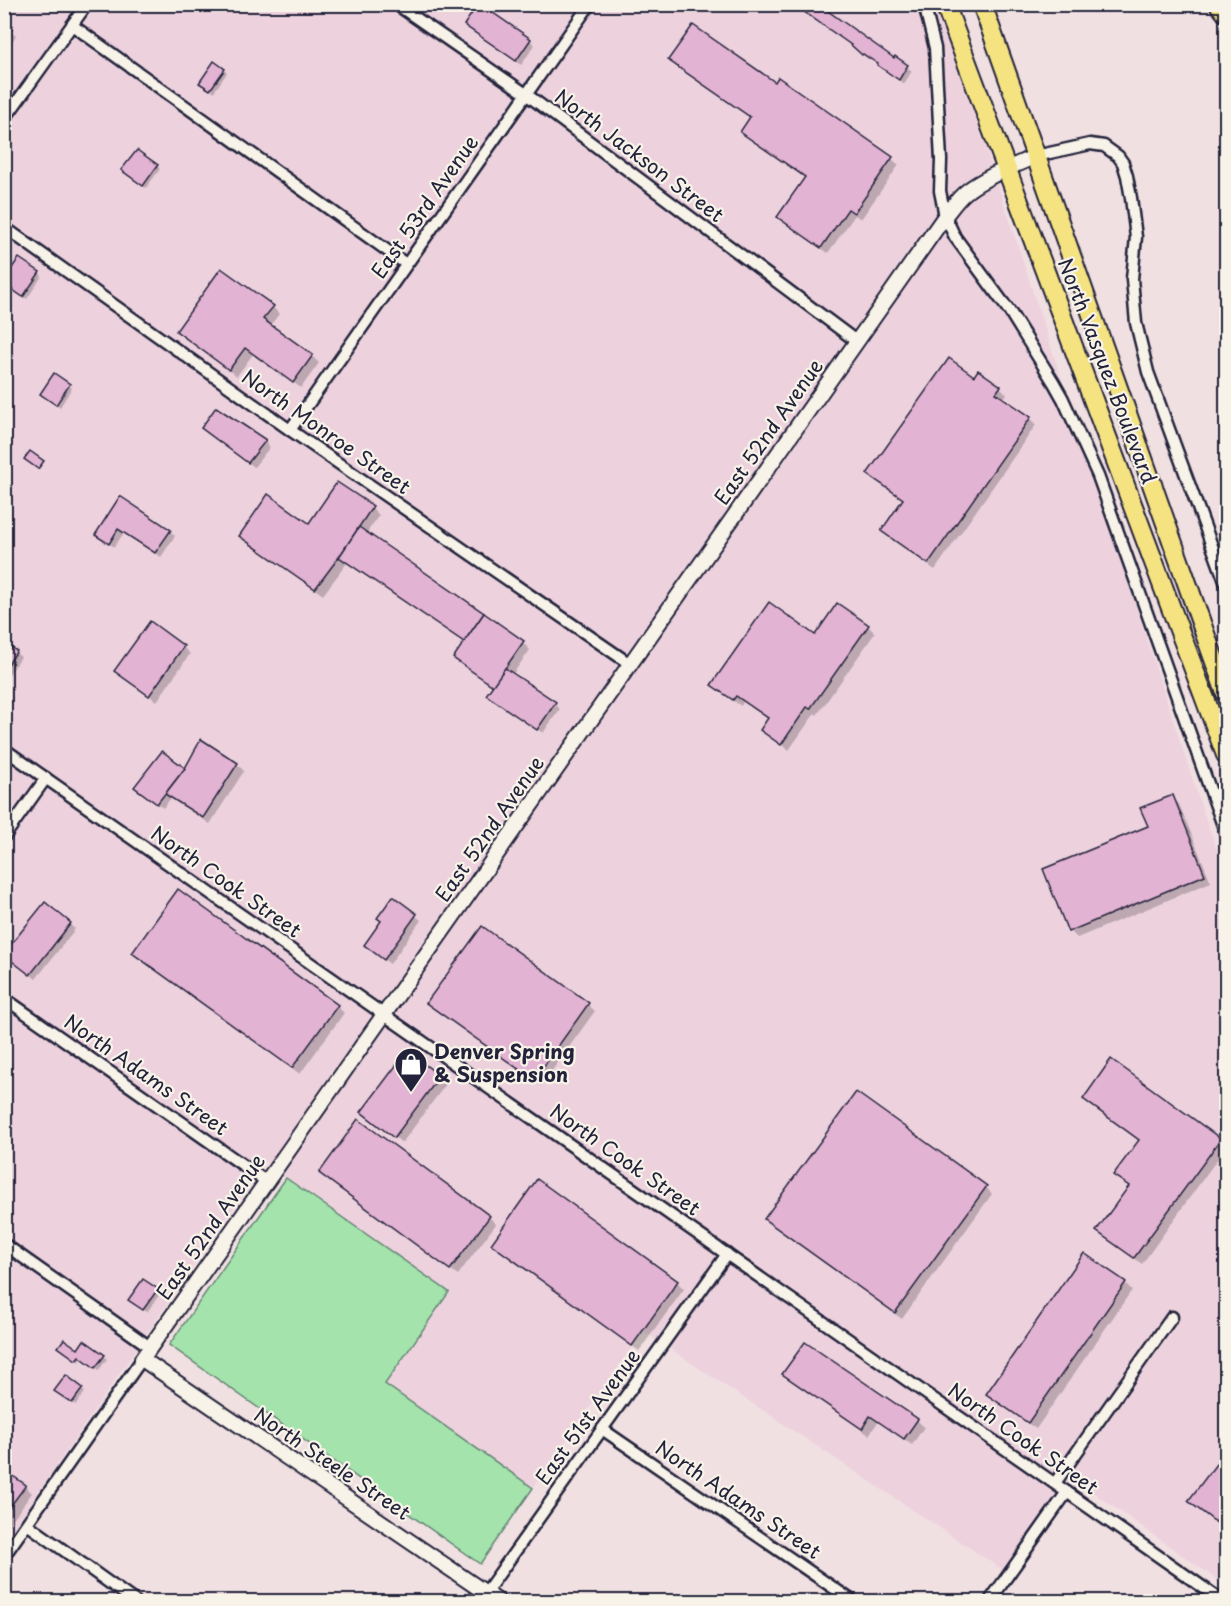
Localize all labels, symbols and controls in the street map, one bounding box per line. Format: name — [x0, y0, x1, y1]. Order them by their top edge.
street label: North Jackson Street — [549, 81, 731, 229]
street label: East 53rd Avenue — [363, 129, 485, 284]
street label: North Vasquez Boulevard — [1051, 254, 1165, 488]
street label: East 52nd Avenue — [707, 352, 830, 511]
street label: North Monroe Street — [236, 361, 417, 501]
street label: East 52nd Avenue — [428, 749, 551, 908]
street label: North Cook Street — [145, 818, 308, 944]
street label: North Adams Street — [59, 1006, 235, 1142]
place label: Denver Spring & Suspension — [434, 1036, 575, 1089]
shop icon: Denver Spring & Suspension — [393, 1046, 429, 1093]
street label: North Cook Street — [544, 1096, 707, 1222]
street label: East 52nd Avenue — [149, 1147, 272, 1306]
street label: East 51st Avenue — [528, 1342, 647, 1491]
street label: North Cook Street — [942, 1375, 1105, 1501]
street label: North Steele Street — [248, 1400, 417, 1527]
street label: North Adams Street — [650, 1433, 827, 1566]

